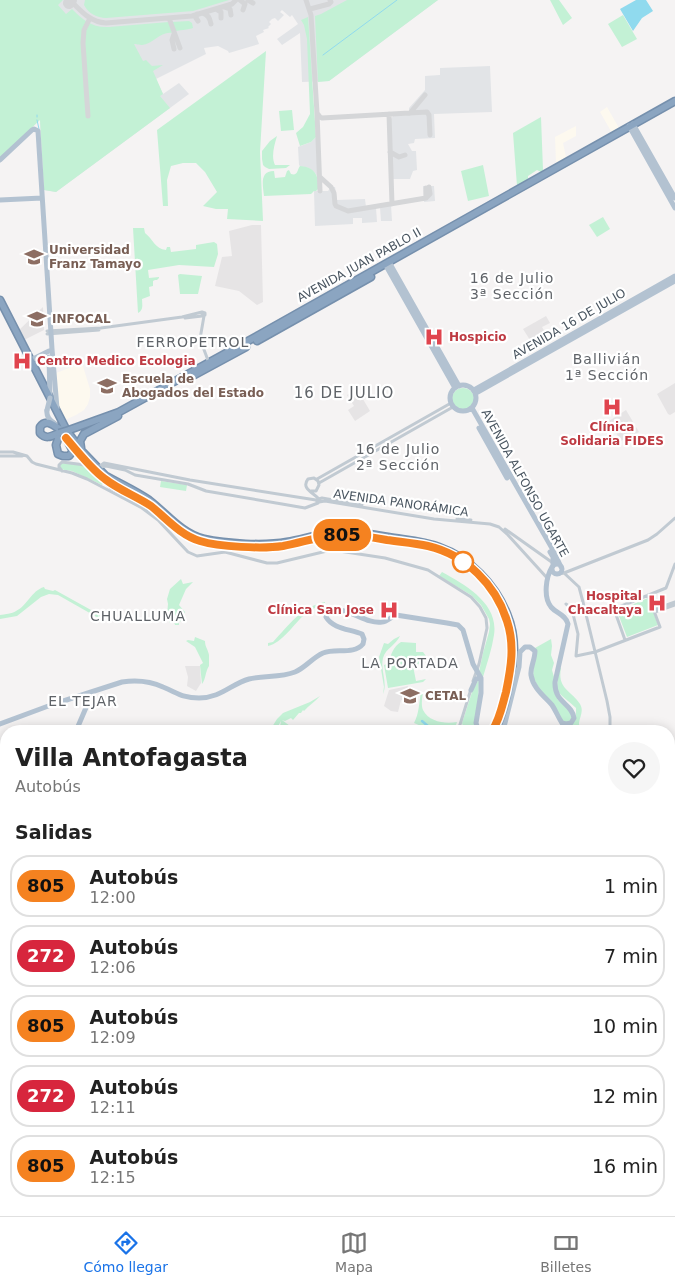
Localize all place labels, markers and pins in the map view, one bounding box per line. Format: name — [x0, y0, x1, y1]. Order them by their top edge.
place label: Universidad Franz Tamayo — [49, 243, 141, 271]
school or university icon: Universidad Franz Tamayo — [23, 246, 45, 268]
school or university icon: INFOCAL — [26, 308, 48, 330]
place label: INFOCAL — [52, 312, 111, 326]
hospital icon: Hospicio — [423, 326, 445, 348]
place label: Hospicio — [449, 330, 507, 344]
hospital icon: Centro Medico Ecologia — [11, 350, 33, 372]
place label: Centro Medico Ecologia — [37, 354, 196, 368]
place label: Escuela de Abogados del Estado — [122, 372, 264, 400]
school or university icon: Escuela de Abogados del Estado — [96, 375, 118, 397]
hospital icon: Clínica Solidaria FIDES — [601, 396, 623, 418]
place label: Clínica Solidaria FIDES — [560, 420, 664, 448]
unlabelled marker — [452, 551, 474, 573]
place label: Hospital Chacaltaya — [568, 589, 642, 617]
hospital icon: Hospital Chacaltaya — [646, 592, 668, 614]
hospital icon: Clínica San Jose — [378, 599, 400, 621]
place label: Clínica San Jose — [267, 603, 374, 617]
school or university icon: CETAL — [399, 685, 421, 707]
place label: CETAL — [425, 689, 467, 703]

